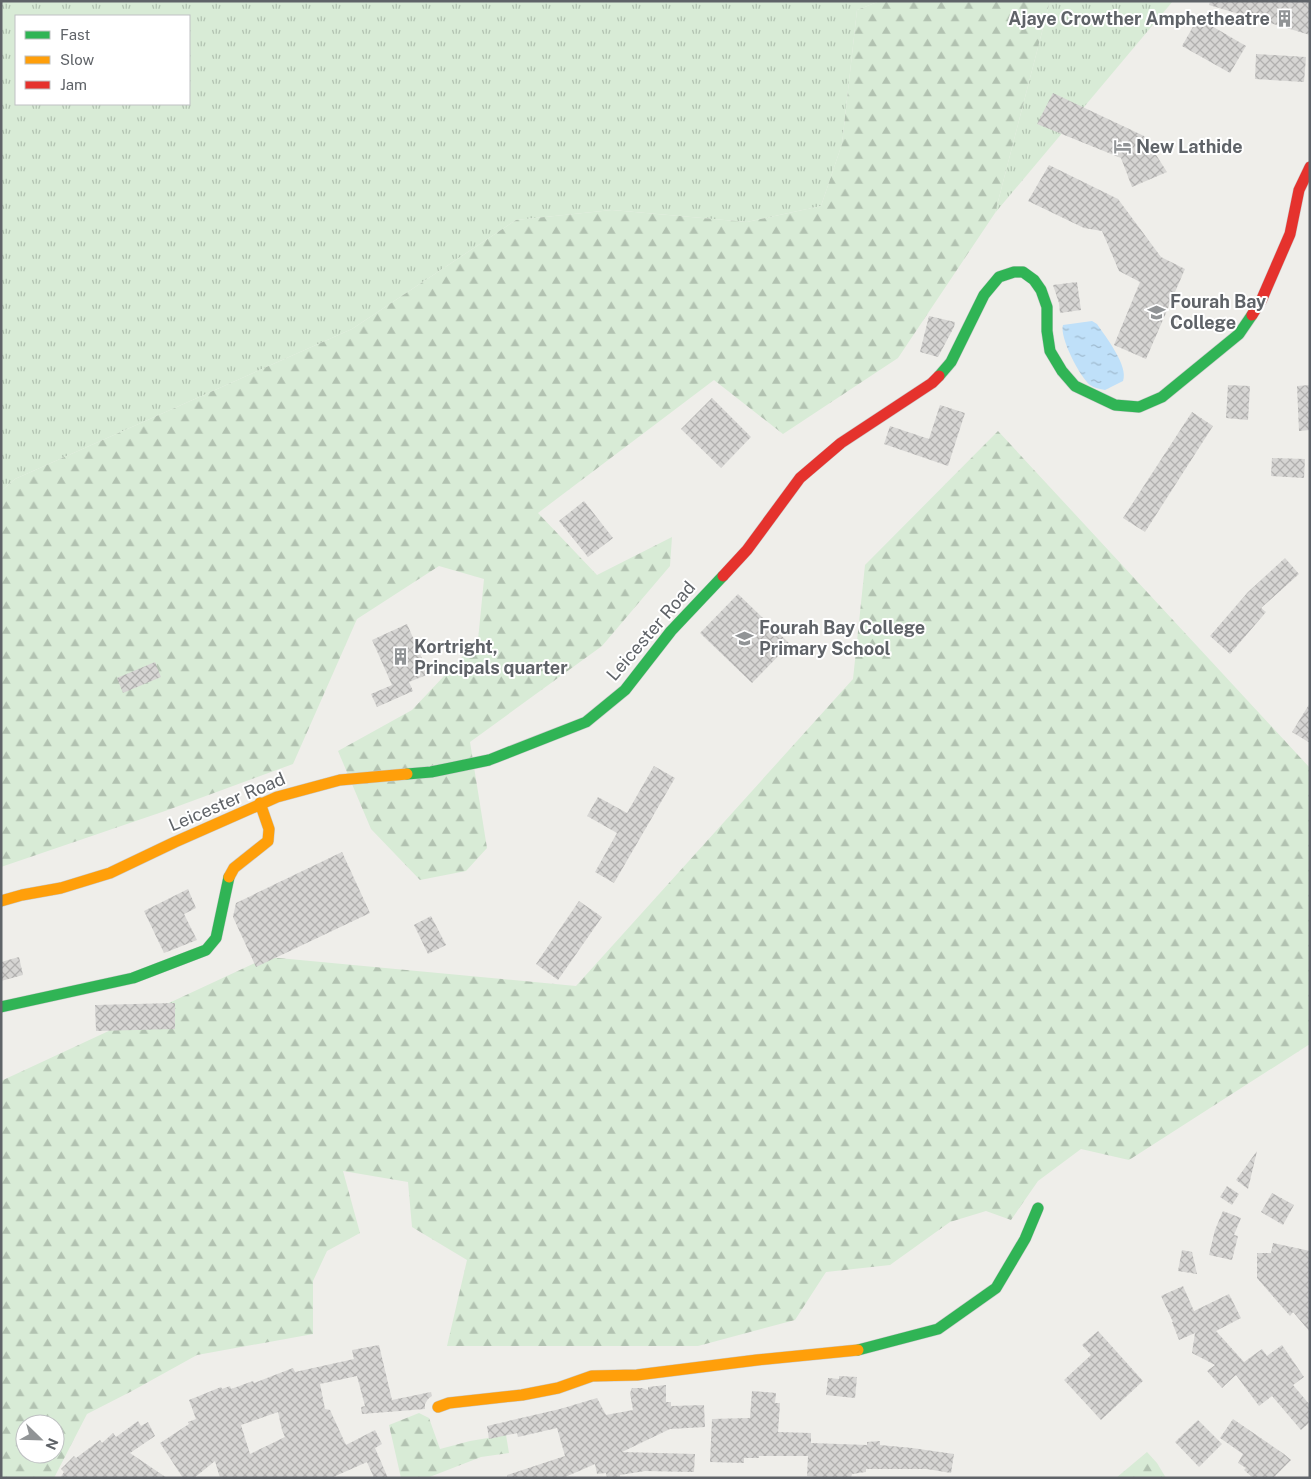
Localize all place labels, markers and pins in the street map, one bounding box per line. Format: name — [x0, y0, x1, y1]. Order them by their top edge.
place label: Ajaye Crowther Amphetheatre — [1008, 8, 1270, 29]
building icon: Ajaye Crowther Amphetheatre — [1274, 9, 1294, 29]
place label: New Lathide — [1136, 136, 1243, 157]
hotel icon: New Lathide — [1112, 137, 1132, 157]
place label: Fourah Bay College — [1170, 291, 1266, 333]
school or university icon: Fourah Bay College — [1146, 302, 1166, 322]
place label: Fourah Bay College Primary School — [759, 617, 925, 659]
school or university icon: Fourah Bay College Primary School — [735, 628, 755, 648]
place label: Kortright, Principals quarter — [414, 636, 568, 678]
building icon: Kortright, Principals quarter — [390, 647, 410, 667]

